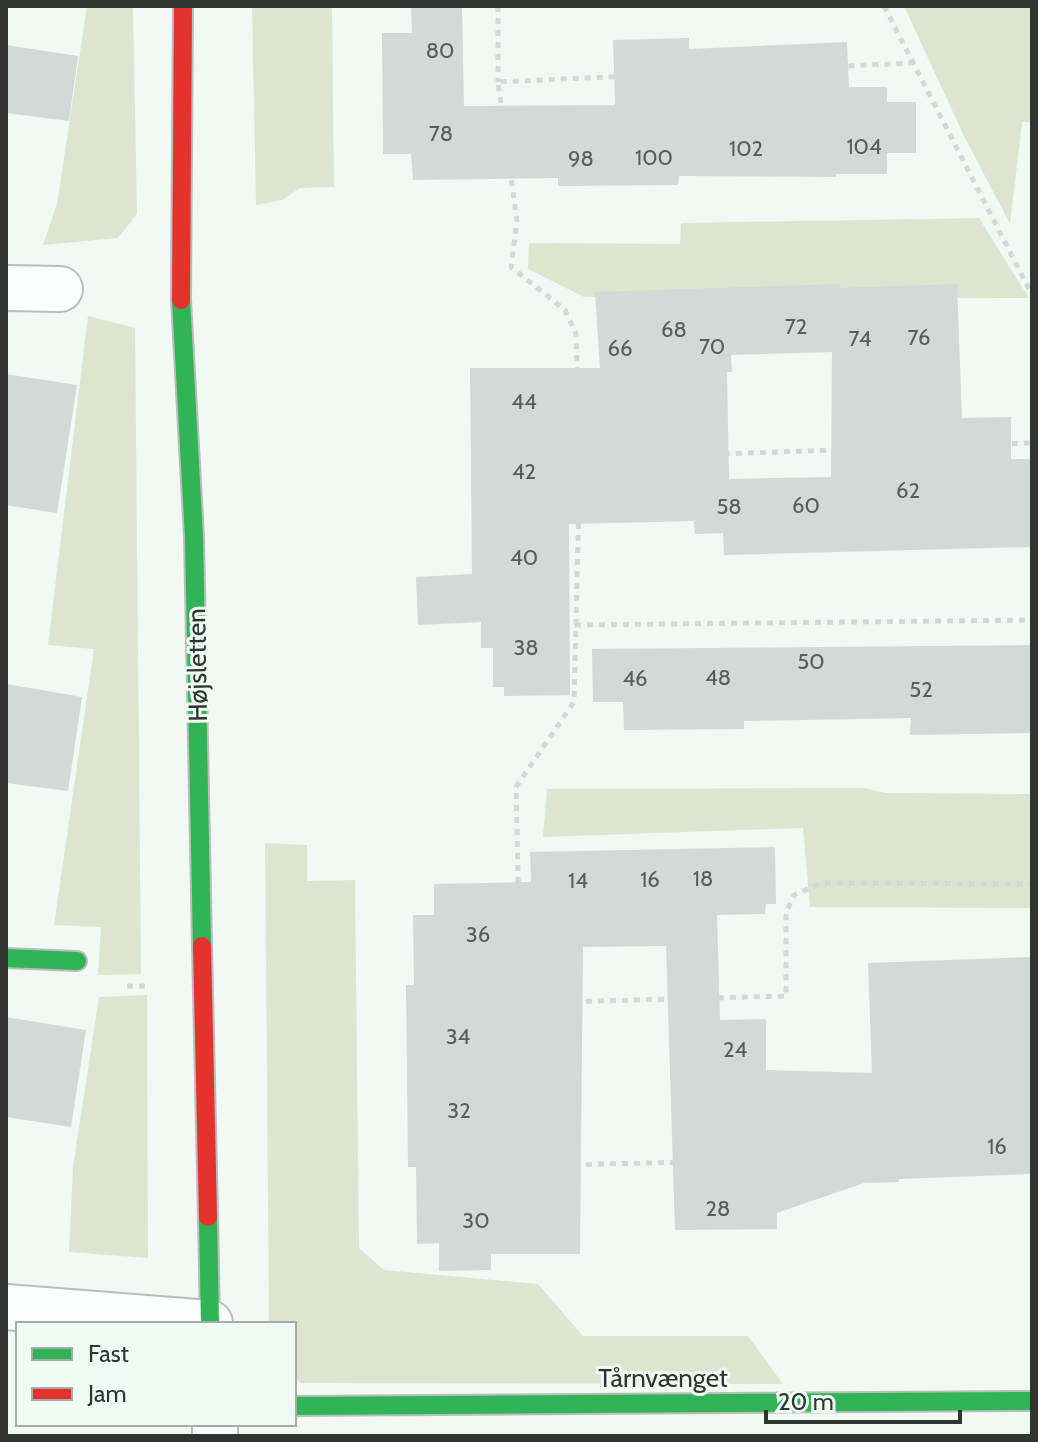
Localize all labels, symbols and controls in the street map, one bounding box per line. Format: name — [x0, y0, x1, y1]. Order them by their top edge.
house number: 80 — [426, 37, 454, 64]
house number: 78 — [429, 120, 453, 147]
house number: 104 — [846, 133, 882, 160]
house number: 102 — [729, 135, 763, 162]
house number: 100 — [635, 144, 673, 171]
house number: 98 — [568, 145, 594, 172]
house number: 72 — [785, 313, 807, 340]
house number: 68 — [661, 316, 687, 343]
house number: 76 — [907, 324, 931, 351]
house number: 74 — [848, 325, 872, 352]
house number: 70 — [699, 333, 725, 360]
house number: 66 — [608, 335, 633, 362]
house number: 44 — [511, 388, 537, 415]
house number: 42 — [512, 458, 536, 485]
house number: 62 — [896, 477, 920, 504]
house number: 60 — [792, 492, 820, 519]
house number: 58 — [716, 493, 742, 520]
house number: 40 — [510, 544, 538, 571]
street label: Højsletten — [180, 608, 214, 722]
house number: 38 — [513, 634, 539, 661]
house number: 50 — [797, 648, 825, 675]
house number: 48 — [705, 664, 731, 691]
house number: 46 — [622, 665, 648, 692]
house number: 52 — [909, 676, 933, 703]
house number: 18 — [693, 865, 713, 892]
house number: 16 — [640, 866, 660, 893]
house number: 14 — [568, 867, 588, 894]
house number: 36 — [466, 921, 490, 948]
house number: 34 — [446, 1023, 471, 1050]
house number: 24 — [723, 1036, 747, 1063]
house number: 32 — [447, 1097, 471, 1124]
house number: 16 — [987, 1133, 1007, 1160]
house number: 28 — [706, 1195, 730, 1222]
house number: 30 — [462, 1207, 490, 1234]
legend — [16, 1322, 296, 1426]
text: Fast — [88, 1339, 129, 1368]
street label: Tårnvænget — [598, 1362, 728, 1394]
scale bar — [766, 1374, 960, 1424]
text: Jam — [87, 1379, 126, 1408]
text: 20 m — [778, 1387, 834, 1416]

